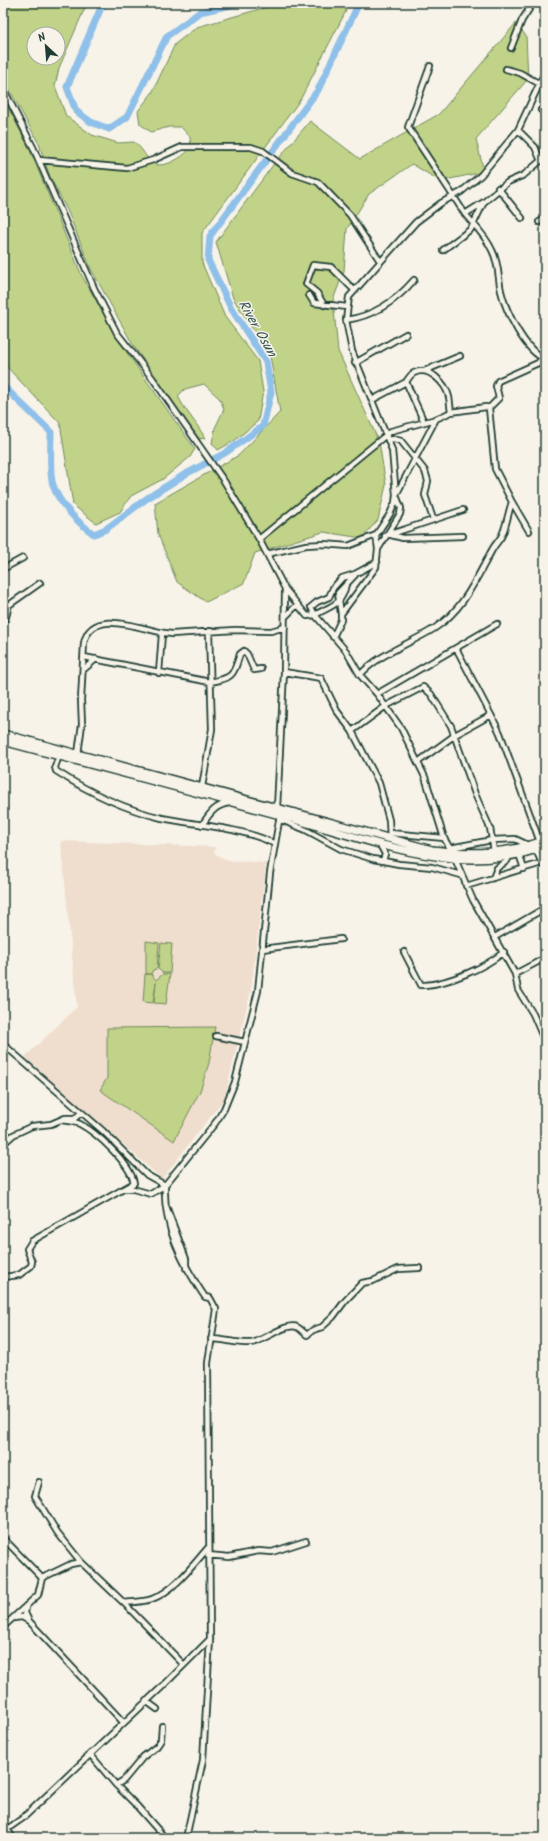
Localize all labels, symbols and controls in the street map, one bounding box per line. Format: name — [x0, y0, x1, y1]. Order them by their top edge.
north arrow — [26, 26, 66, 66]
text: N — [35, 28, 49, 48]
water label: River Osun — [232, 296, 283, 362]

